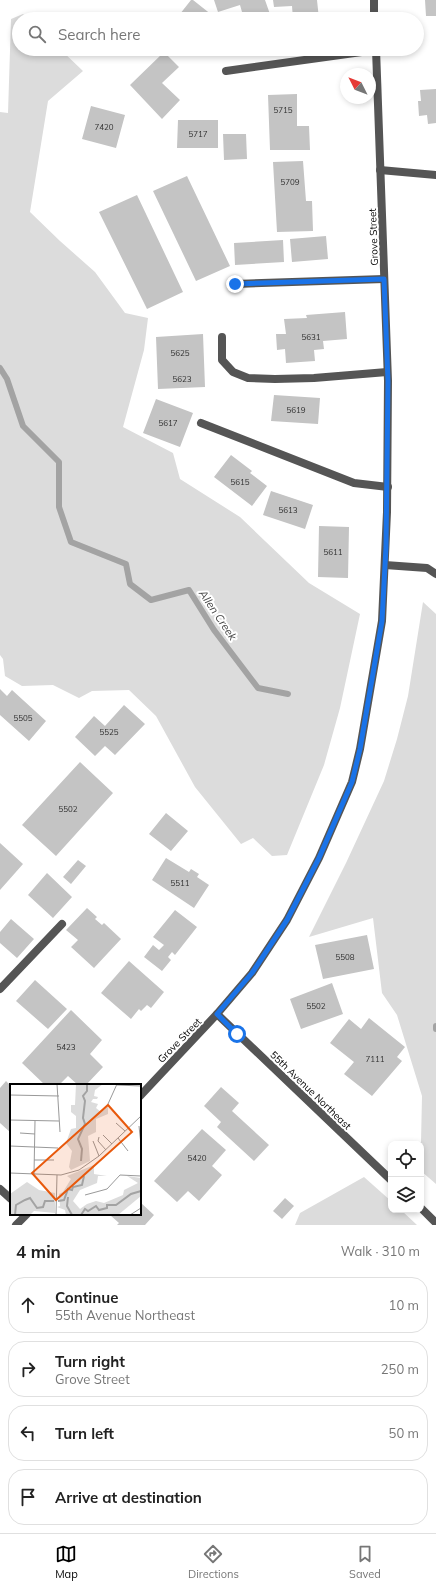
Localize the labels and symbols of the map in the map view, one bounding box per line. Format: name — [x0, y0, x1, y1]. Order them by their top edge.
north arrow — [340, 68, 376, 104]
house number: 5715 — [273, 105, 293, 115]
house number: 7420 — [94, 122, 114, 132]
house number: 5717 — [188, 129, 208, 139]
house number: 5709 — [280, 177, 300, 187]
street label: Grove Street — [366, 208, 381, 266]
route end — [226, 275, 244, 293]
house number: 5631 — [301, 332, 321, 342]
house number: 5625 — [170, 348, 190, 358]
house number: 5623 — [172, 374, 192, 384]
house number: 5619 — [286, 405, 306, 415]
house number: 5617 — [158, 418, 178, 428]
house number: 5615 — [230, 477, 250, 487]
house number: 5613 — [278, 505, 298, 515]
house number: 5611 — [323, 547, 343, 557]
water label: Allen Creek — [196, 586, 240, 643]
house number: 5505 — [13, 713, 33, 723]
house number: 5525 — [99, 727, 119, 737]
house number: 5502 — [58, 804, 78, 814]
house number: 5511 — [170, 878, 190, 888]
house number: 5508 — [335, 952, 355, 962]
house number: 5502 — [306, 1001, 326, 1011]
street label: Grove Street — [155, 1015, 204, 1066]
route start — [228, 1025, 246, 1043]
house number: 5423 — [56, 1042, 76, 1052]
street label: 55th Avenue Northeast — [267, 1048, 354, 1133]
house number: 7111 — [365, 1054, 385, 1064]
inset map — [10, 1084, 141, 1215]
house number: 5420 — [187, 1153, 207, 1163]

